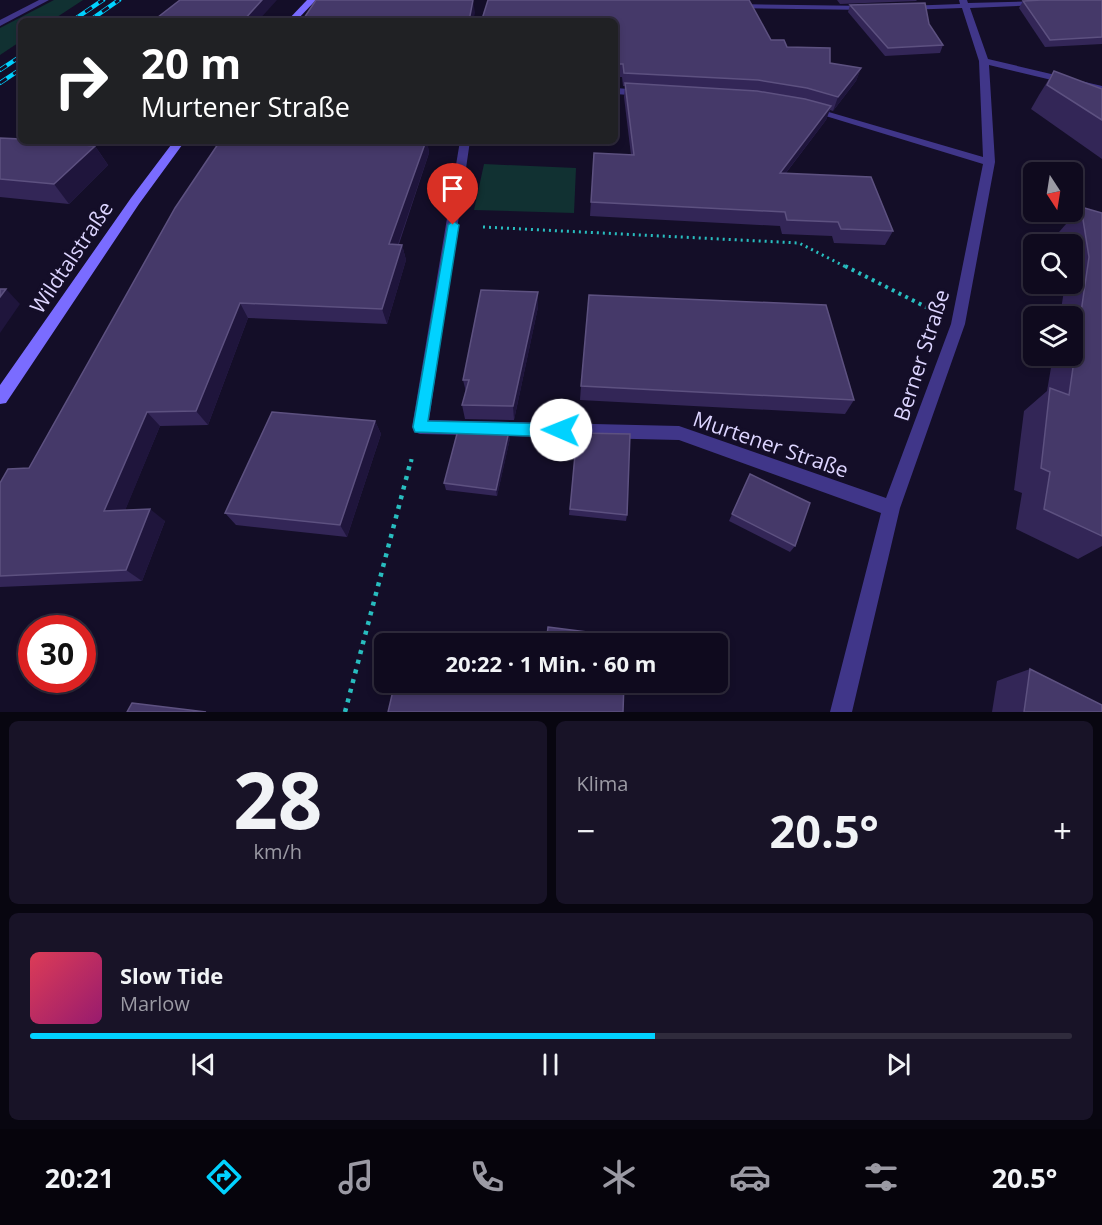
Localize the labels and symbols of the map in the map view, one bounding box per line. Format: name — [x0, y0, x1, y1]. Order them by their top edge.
north arrow — [1023, 162, 1083, 222]
pin — [427, 163, 478, 225]
street label: Wildtalstraße — [23, 195, 119, 319]
street label: Berner Straße — [887, 286, 955, 424]
position arrow — [529, 398, 593, 462]
street label: Murtener Straße — [690, 404, 852, 484]
speed limit sign: 30 — [18, 615, 96, 693]

